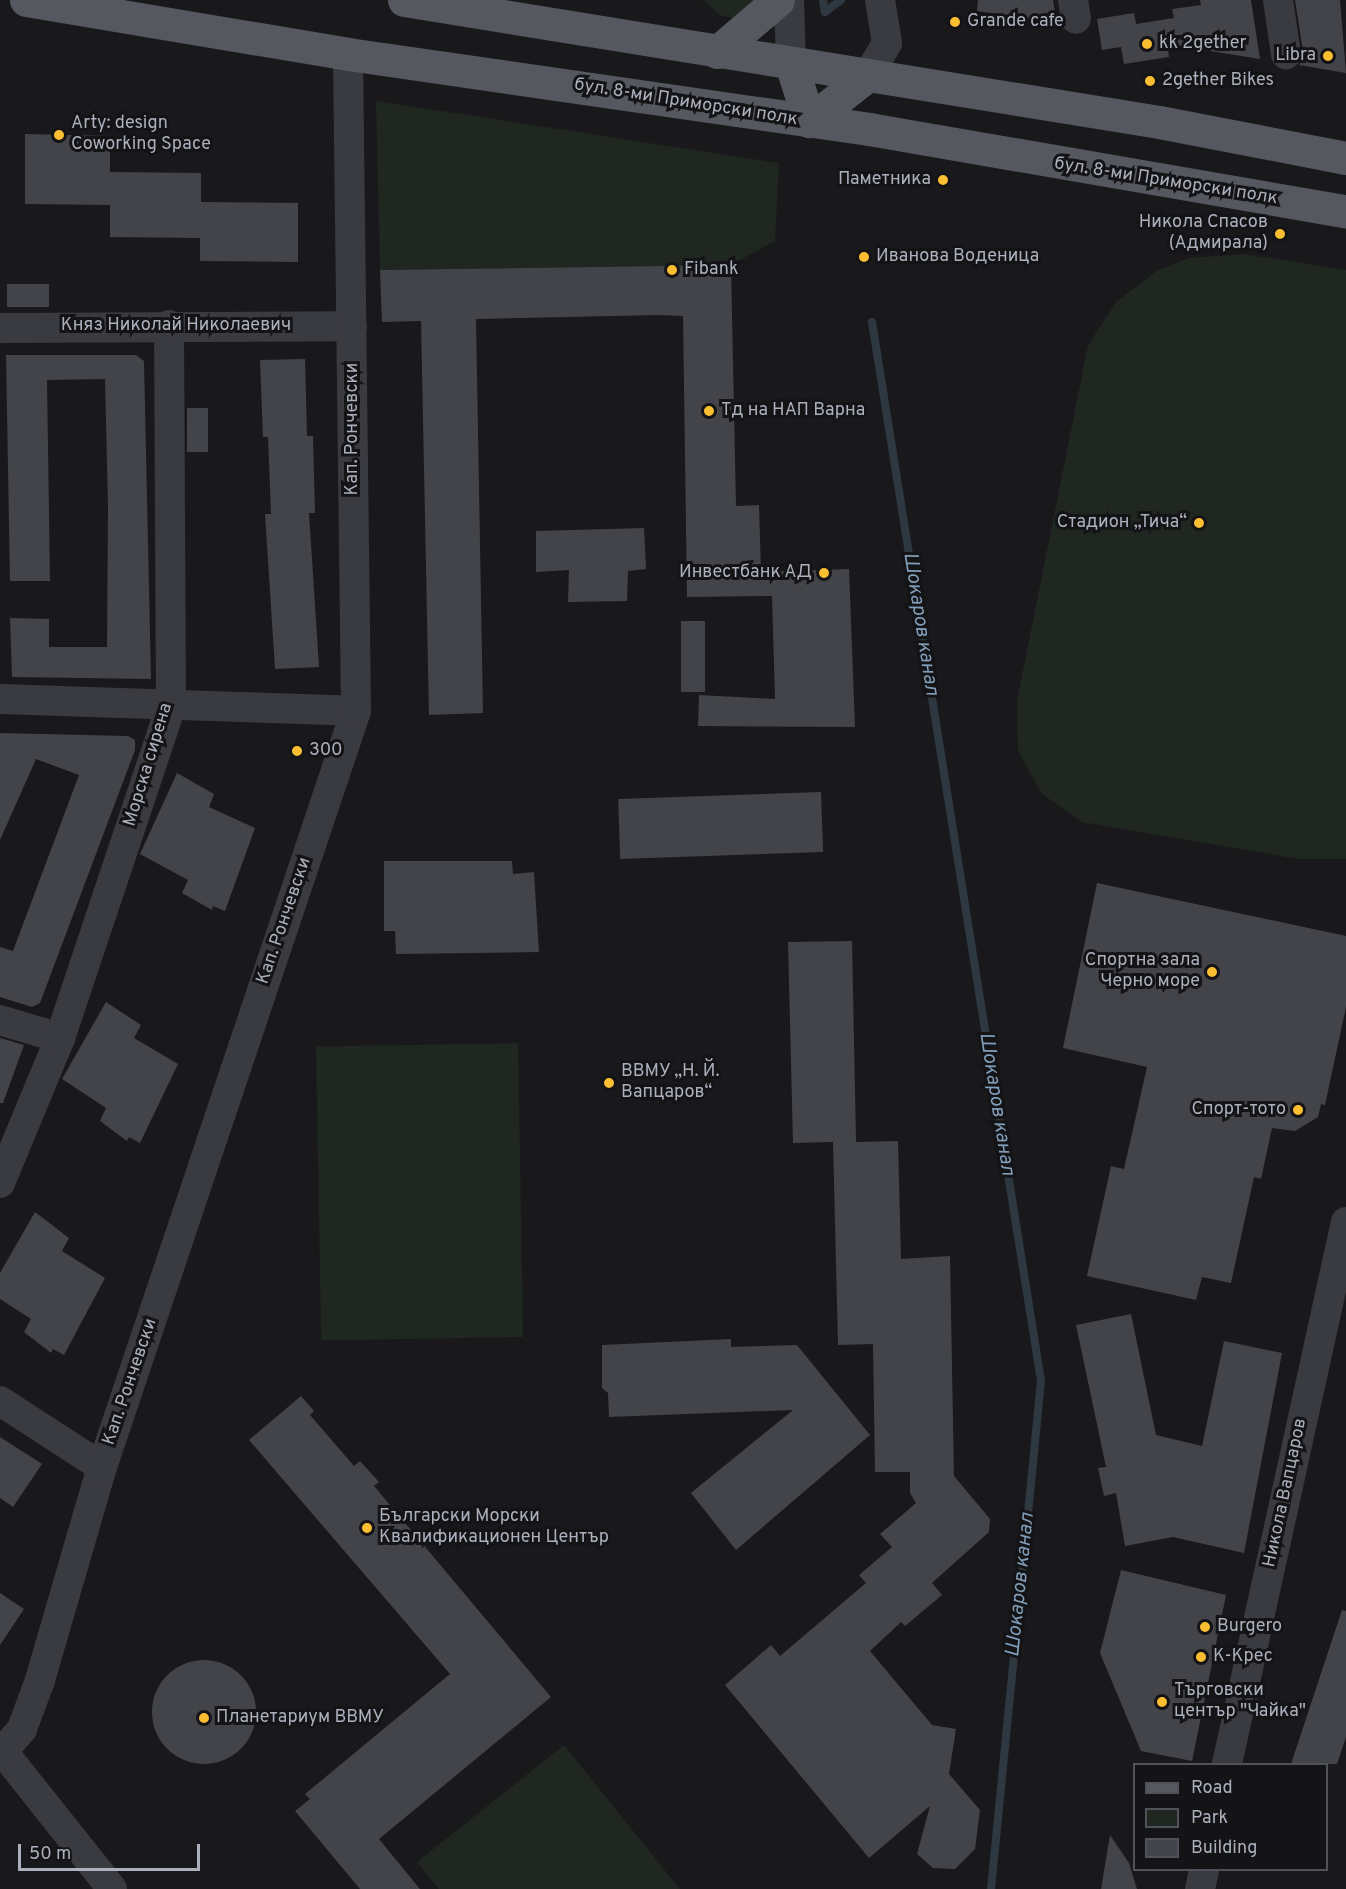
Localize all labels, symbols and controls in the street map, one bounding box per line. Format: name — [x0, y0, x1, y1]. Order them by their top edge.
place label: Grande cafe — [967, 11, 1064, 33]
marker: Grande cafe — [948, 15, 962, 29]
place label: kk 2gether — [1159, 33, 1247, 55]
marker: kk 2gether — [1140, 37, 1154, 51]
place label: Libra — [1275, 45, 1316, 67]
marker: Libra — [1321, 49, 1335, 63]
place label: 2gether Bikes — [1162, 70, 1274, 92]
marker: 2gether Bikes — [1143, 74, 1157, 88]
street label: бул. 8-ми Приморски полк — [573, 75, 799, 131]
place label: Arty: design Coworking Space — [71, 114, 211, 156]
marker: Arty: design Coworking Space — [52, 128, 66, 142]
street label: бул. 8-ми Приморски полк — [1053, 154, 1279, 210]
place label: Паметника — [838, 169, 931, 191]
marker: Паметника — [936, 173, 950, 187]
place label: Никола Спасов (Адмирала) — [1139, 213, 1268, 256]
marker: Никола Спасов (Адмирала) — [1273, 227, 1287, 241]
place label: Иванова Воденица — [876, 246, 1039, 268]
marker: Иванова Воденица — [857, 250, 871, 264]
place label: Fibank — [684, 259, 738, 281]
marker: Fibank — [665, 263, 679, 277]
street label: Княз Николай Николаевич — [61, 315, 291, 337]
street label: Кап. Рончевски — [342, 363, 364, 495]
place label: Тд на НАП Варна — [721, 400, 865, 422]
marker: Тд на НАП Варна — [702, 404, 716, 418]
place label: Стадион „Тича“ — [1057, 512, 1187, 534]
marker: Стадион „Тича“ — [1192, 516, 1206, 530]
water label: Шокаров канал — [897, 551, 943, 697]
place label: Инвестбанк АД — [678, 562, 812, 584]
marker: Инвестбанк АД — [817, 566, 831, 580]
street label: Морска сирена — [120, 701, 178, 829]
place label: 300 — [309, 740, 343, 762]
marker: 300 — [290, 744, 304, 758]
street label: Кап. Рончевски — [253, 855, 317, 987]
place label: Спортна зала Черно море — [1085, 951, 1200, 994]
marker: Спортна зала Черно море — [1205, 965, 1219, 979]
water label: Шокаров канал — [973, 1031, 1019, 1177]
place label: ВВМУ „Н. Й. Вапцаров“ — [621, 1062, 720, 1104]
marker: ВВМУ „Н. Й. Вапцаров“ — [602, 1076, 616, 1090]
place label: Спорт-тото — [1191, 1099, 1286, 1121]
marker: Спорт-тото — [1291, 1103, 1305, 1117]
street label: Кап. Рончевски — [99, 1316, 163, 1448]
street label: Никола Вапцаров — [1260, 1417, 1312, 1569]
place label: Български Морски Квалификационен Център — [379, 1507, 609, 1550]
water label: Шокаров канал — [1001, 1512, 1041, 1658]
marker: Български Морски Квалификационен Център — [360, 1521, 374, 1535]
place label: Burgero — [1217, 1616, 1282, 1638]
marker: Burgero — [1198, 1620, 1212, 1634]
place label: К-Крес — [1213, 1646, 1273, 1668]
marker: К-Крес — [1194, 1650, 1208, 1664]
place label: Търговски център "Чайка" — [1174, 1681, 1306, 1724]
marker: Търговски център "Чайка" — [1155, 1695, 1169, 1709]
place label: Планетариум ВВМУ — [216, 1707, 384, 1729]
marker: Планетариум ВВМУ — [197, 1711, 211, 1725]
legend — [1133, 1763, 1328, 1871]
text: Road — [1191, 1777, 1233, 1800]
text: Park — [1191, 1807, 1228, 1830]
scale bar — [21, 1832, 202, 1870]
text: Building — [1191, 1837, 1257, 1860]
text: 50 m — [29, 1843, 71, 1866]

